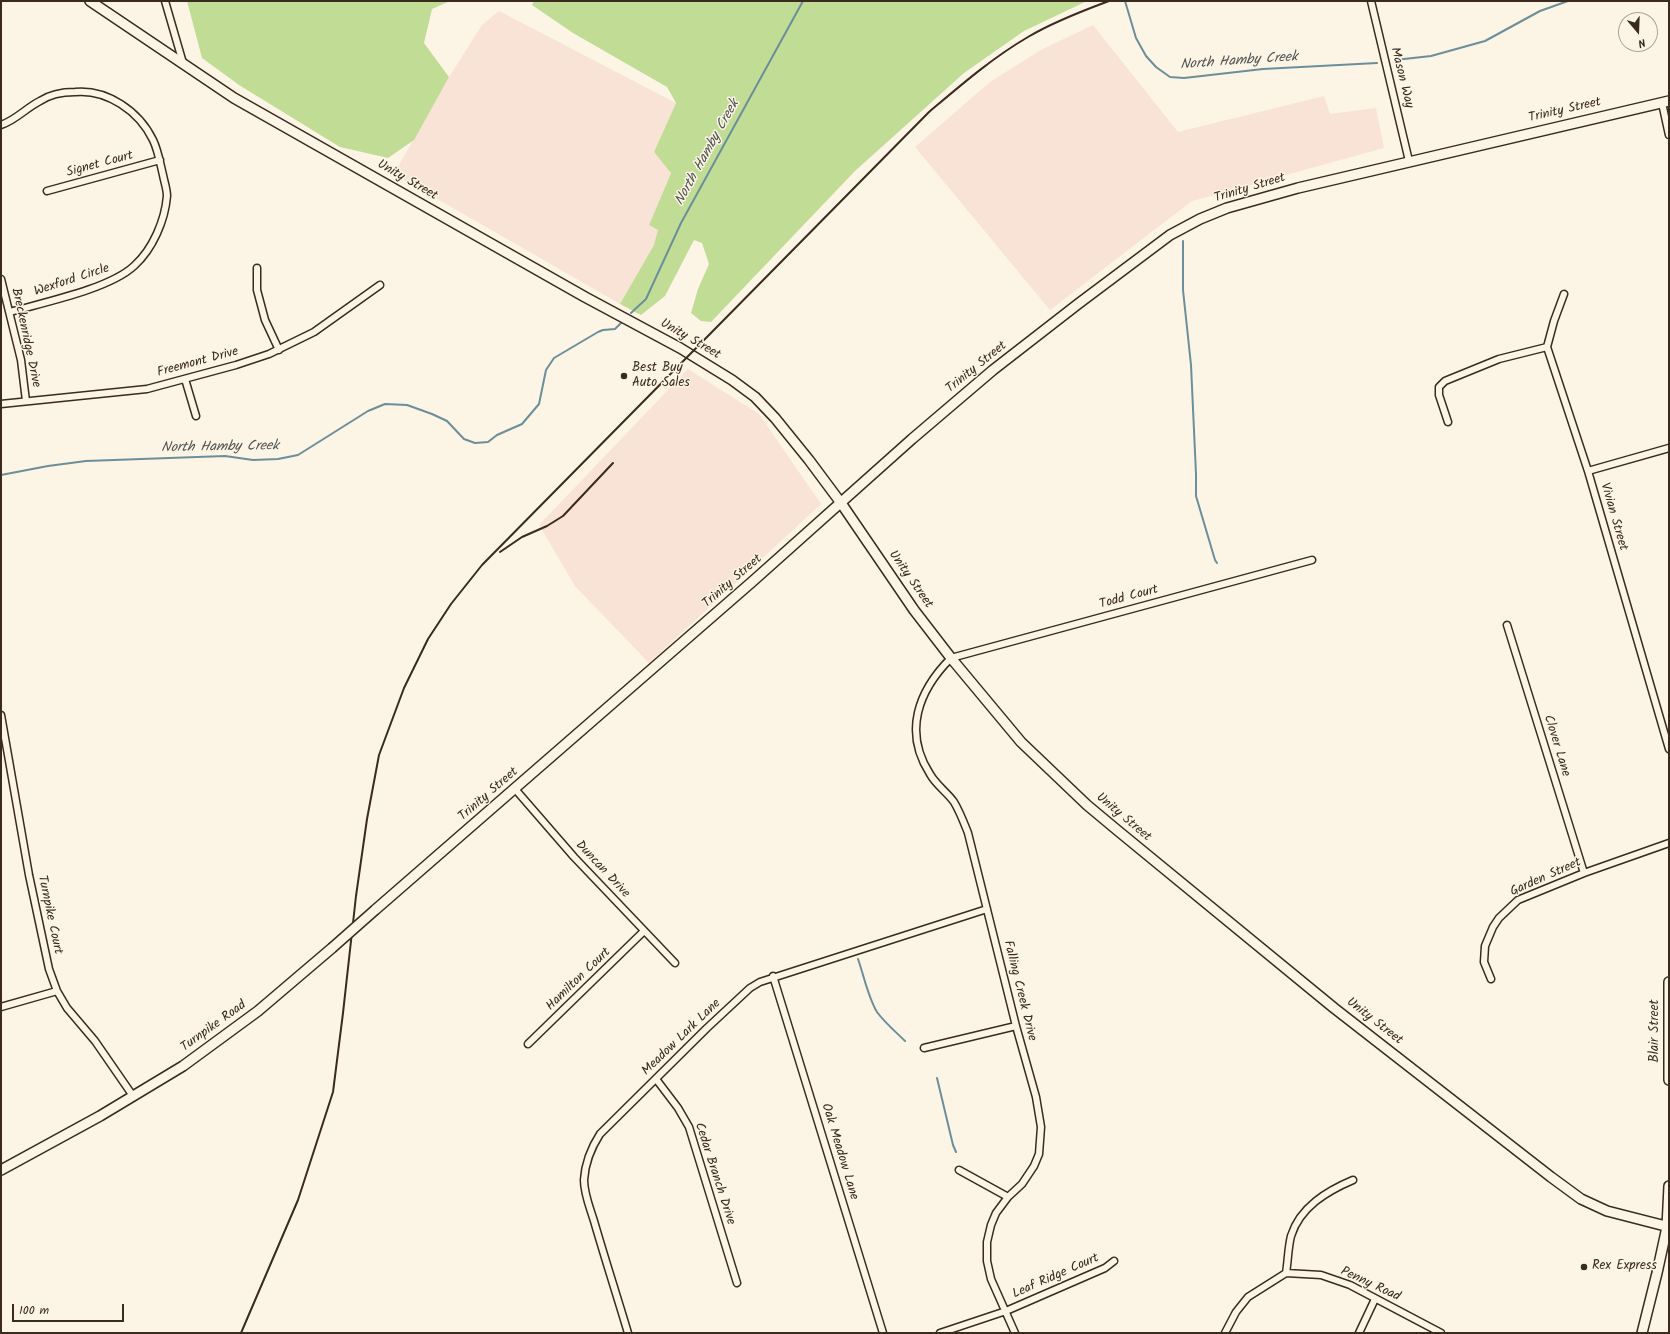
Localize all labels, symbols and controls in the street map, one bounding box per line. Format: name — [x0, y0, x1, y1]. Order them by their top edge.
north arrow — [1618, 12, 1658, 52]
text: N — [1635, 33, 1648, 52]
street label: Mason Way — [1386, 46, 1416, 110]
water label: North Hamby Creek — [1180, 50, 1298, 74]
street label: Trinity Street — [1527, 95, 1603, 127]
water label: North Hamby Creek — [672, 97, 744, 209]
street label: Signet Court — [65, 149, 135, 181]
street label: Unity Street — [374, 157, 440, 205]
street label: Trinity Street — [1212, 171, 1288, 207]
street label: Wexford Circle — [32, 261, 112, 301]
street label: Breckenridge Drive — [7, 287, 43, 389]
street label: Unity Street — [657, 316, 723, 364]
street label: Trinity Street — [943, 339, 1011, 397]
street label: Freemont Drive — [156, 345, 240, 381]
place label: Best Buy Auto Sales — [632, 361, 690, 392]
marker: Best Buy Auto Sales — [619, 371, 629, 381]
water label: North Hamby Creek — [161, 439, 279, 457]
street label: Vivian Street — [1596, 481, 1630, 553]
street label: Unity Street — [884, 548, 936, 612]
street label: Trinity Street — [700, 552, 766, 612]
street label: Todd Court — [1098, 583, 1160, 613]
street label: Clover Lane — [1539, 713, 1573, 779]
street label: Trinity Street — [456, 765, 522, 825]
street label: Unity Street — [1092, 790, 1154, 846]
street label: Duncan Drive — [572, 838, 632, 902]
street label: Garden Street — [1508, 855, 1584, 901]
street label: Turnpike Court — [33, 874, 65, 956]
street label: Falling Creek Drive — [999, 939, 1039, 1043]
street label: Hamilton Court — [543, 945, 615, 1015]
street label: Unity Street — [1343, 995, 1405, 1049]
street label: Meadow Lark Lane — [639, 997, 725, 1079]
street label: Turnpike Road — [178, 998, 250, 1056]
street label: Blair Street — [1648, 999, 1664, 1063]
street label: Oak Meadow Lane — [817, 1102, 861, 1202]
street label: Cedar Branch Drive — [690, 1121, 738, 1227]
street label: Leaf Ridge Court — [1010, 1251, 1102, 1303]
place label: Rex Express — [1592, 1259, 1657, 1275]
marker: Rex Express — [1579, 1262, 1589, 1272]
street label: Penny Road — [1338, 1264, 1402, 1306]
scale bar — [14, 1296, 126, 1322]
text: 100 m — [19, 1301, 49, 1320]

